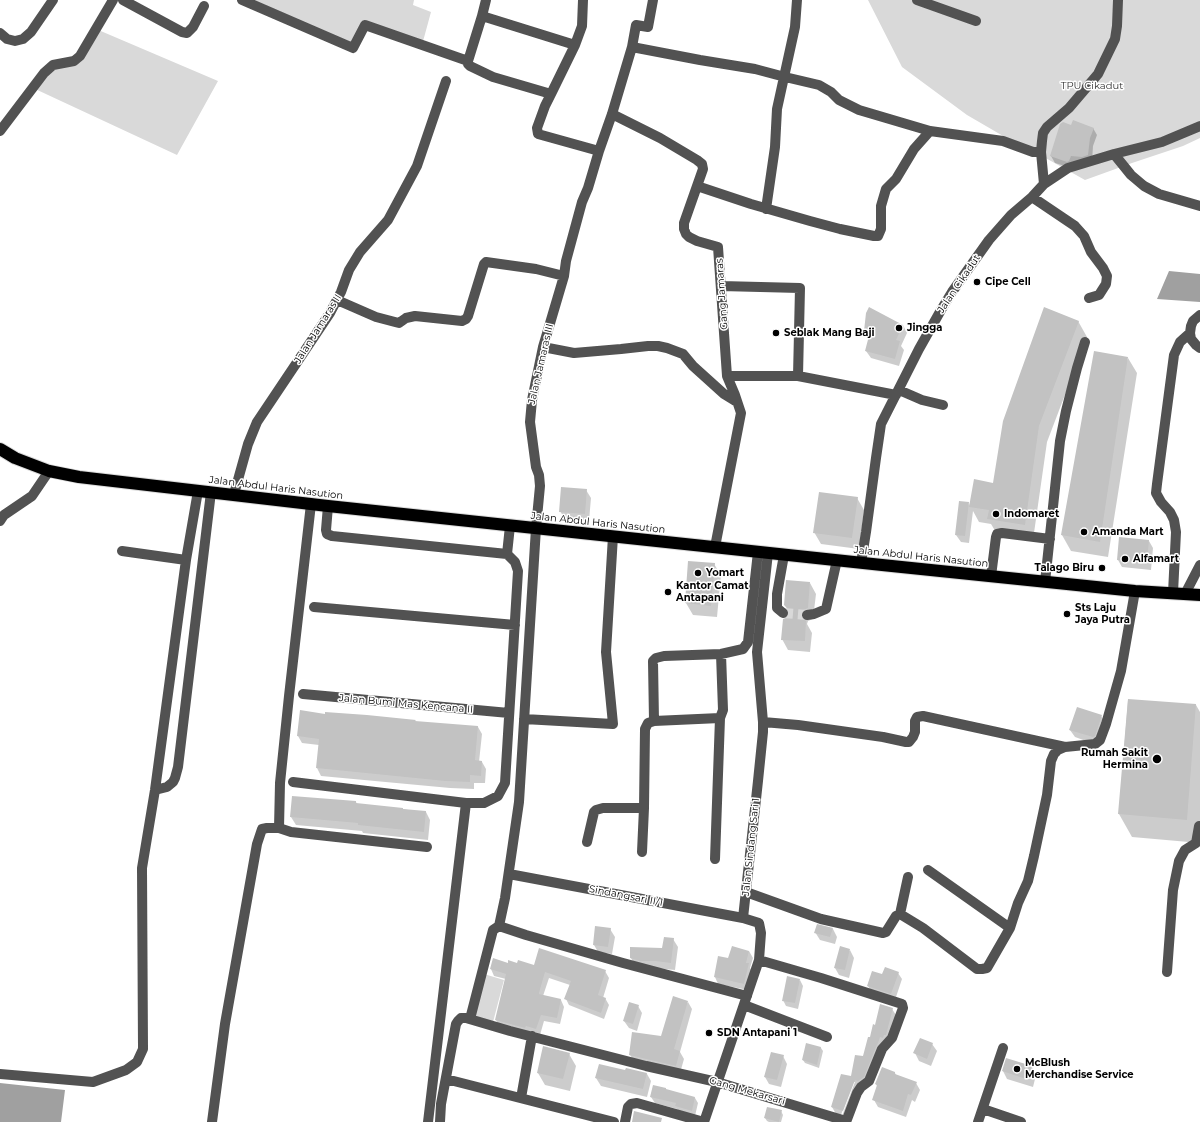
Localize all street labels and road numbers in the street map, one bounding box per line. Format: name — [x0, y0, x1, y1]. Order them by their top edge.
street label: Jalan Cikadut — [935, 252, 983, 316]
street label: Gang Jamaras — [714, 258, 730, 330]
street label: Jalan Jamaras II — [292, 292, 344, 366]
street label: Jalan Jamaras III — [526, 323, 556, 405]
street label: Jalan Abdul Haris Nasution — [208, 474, 344, 502]
street label: Jalan Abdul Haris Nasution — [530, 510, 666, 536]
street label: Jalan Abdul Haris Nasution — [853, 544, 989, 570]
street label: Jalan Bumi Mas Kencana II — [338, 692, 474, 716]
street label: Jalan Sindang Sari 1 — [740, 797, 762, 897]
street label: Sindangsari II/1 — [588, 883, 664, 909]
street label: Gang Mekarsari — [708, 1074, 786, 1108]

